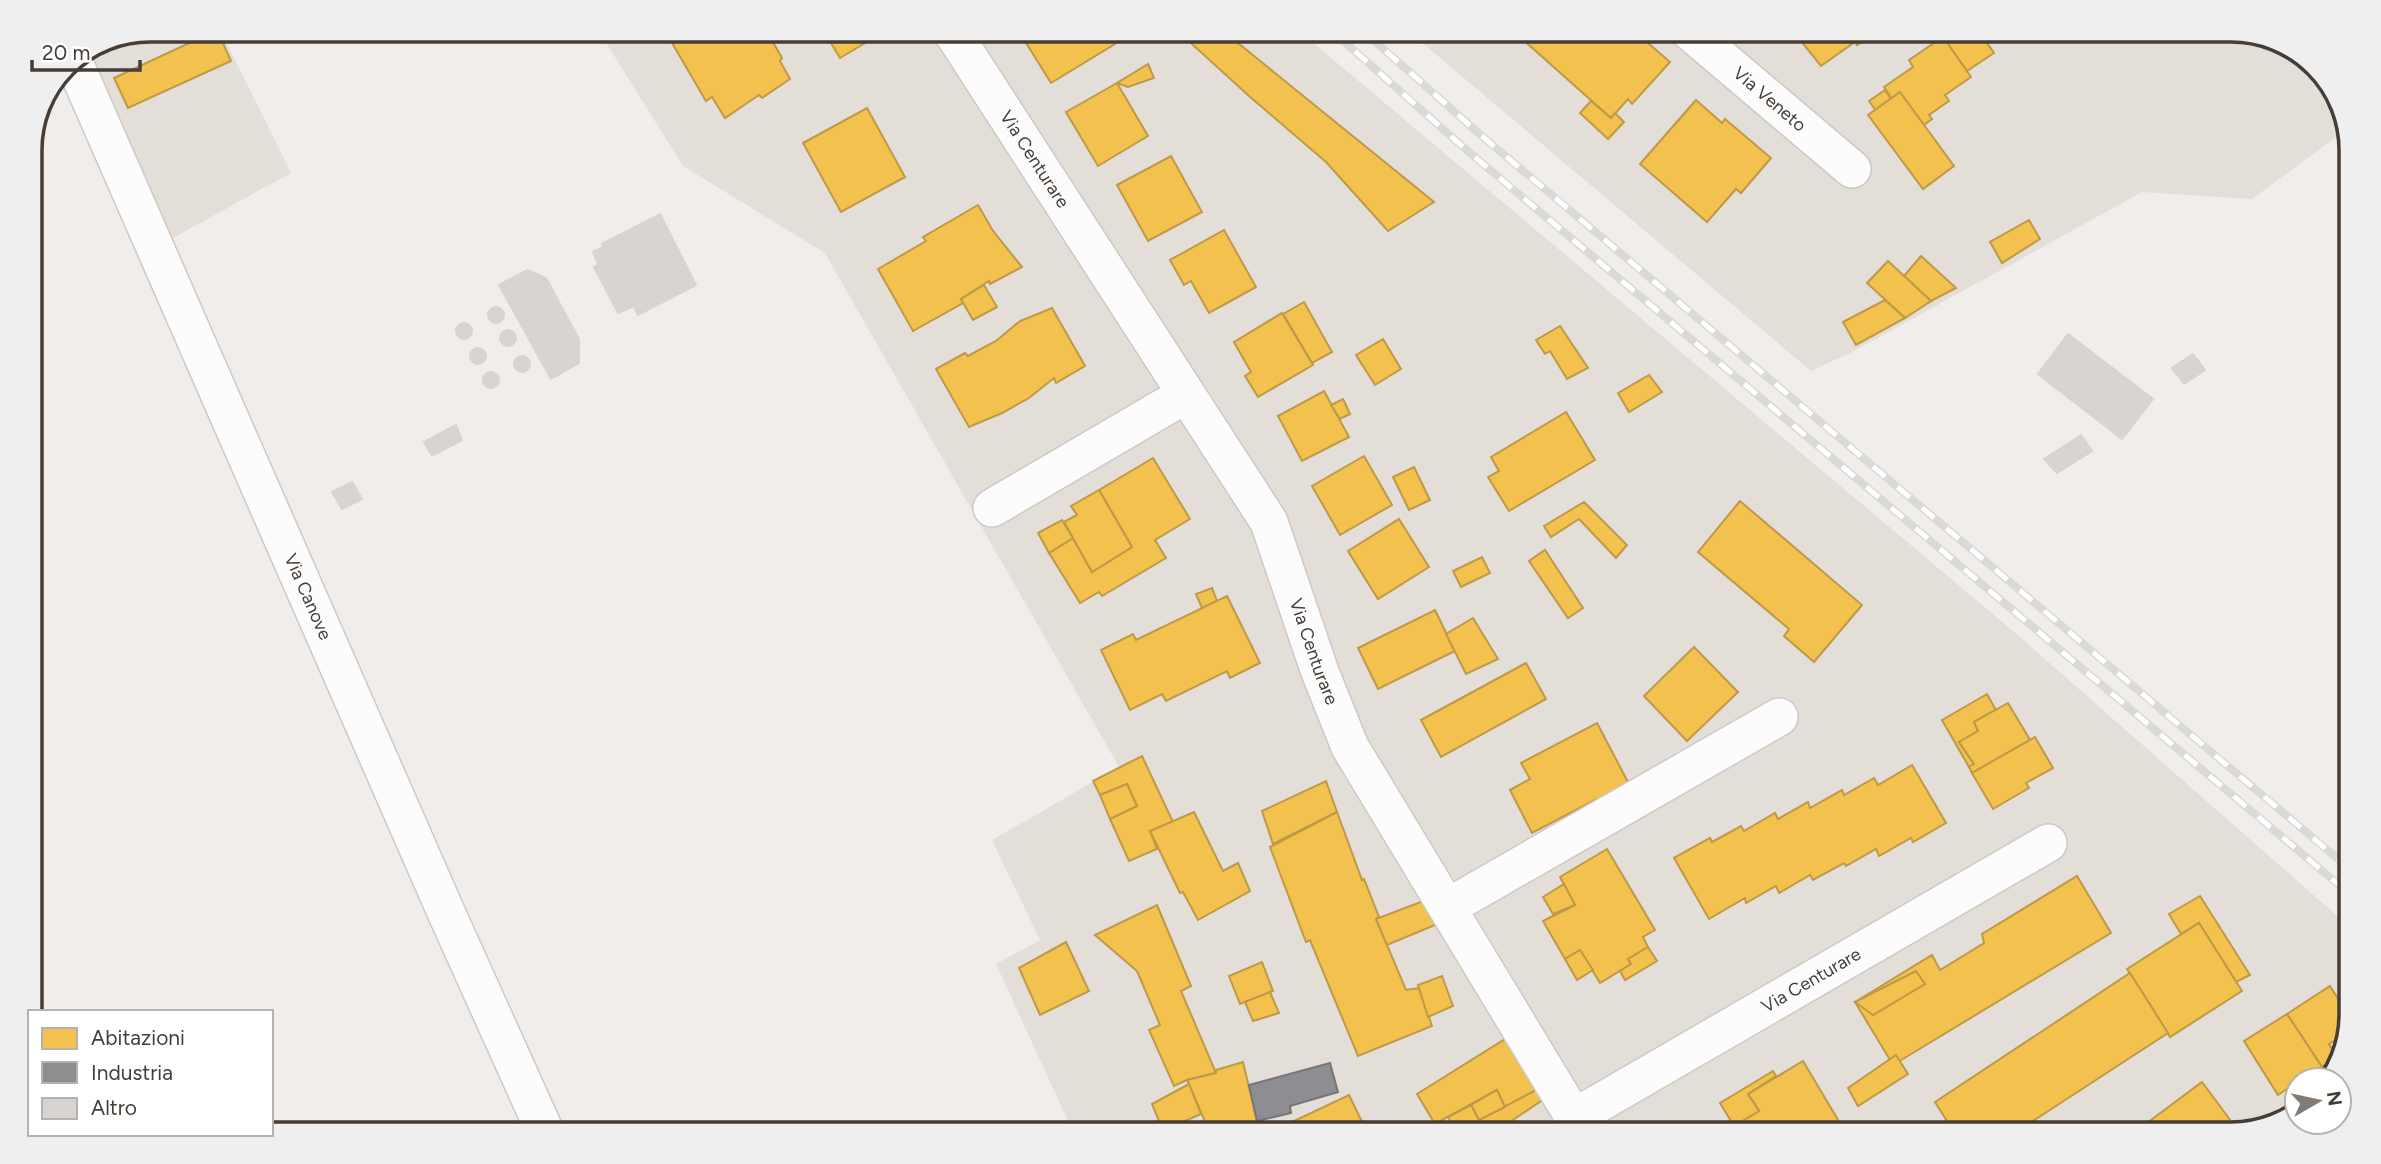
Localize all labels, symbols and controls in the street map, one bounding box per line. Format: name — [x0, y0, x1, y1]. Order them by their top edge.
scale bar — [32, 28, 140, 72]
text: 20 m — [42, 40, 90, 65]
street label: Via Veneto — [1729, 62, 1811, 136]
street label: Via Centurare — [995, 107, 1074, 212]
street label: Via Canove — [280, 550, 337, 643]
street label: Via Centurare — [1285, 596, 1343, 708]
street label: Via Centurare — [1758, 943, 1865, 1018]
legend — [28, 1010, 273, 1136]
text: Abitazioni — [91, 1025, 185, 1050]
text: Industria — [91, 1060, 173, 1085]
north arrow — [2283, 1066, 2353, 1136]
text: N — [2322, 1089, 2347, 1107]
text: Altro — [91, 1095, 137, 1120]

